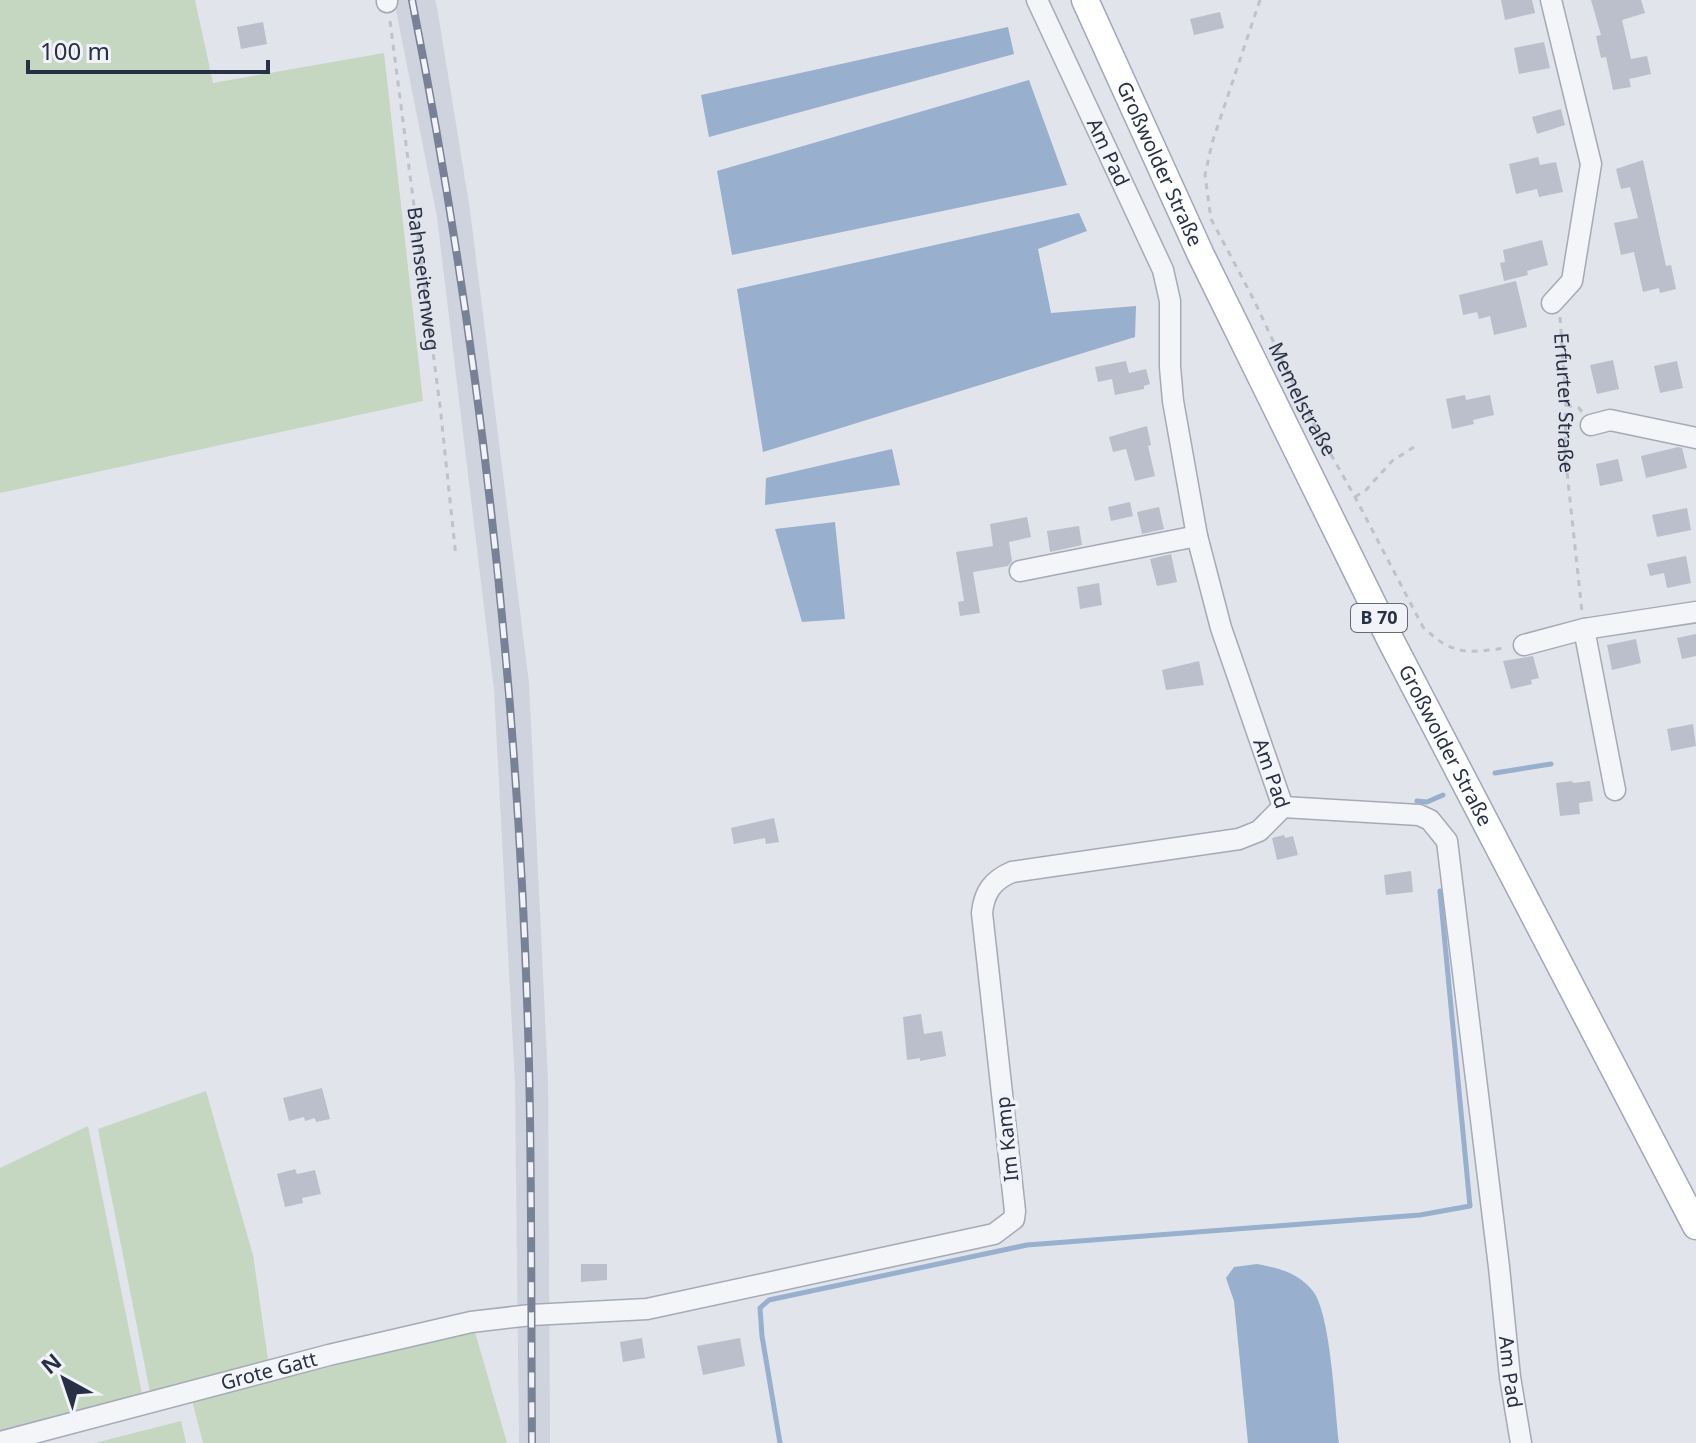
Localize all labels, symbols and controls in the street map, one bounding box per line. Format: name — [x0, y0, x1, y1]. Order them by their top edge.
scale bar — [28, 24, 268, 74]
text: 100 m — [40, 34, 110, 67]
street label: Großwolder Straße — [1111, 77, 1209, 250]
street label: Am Pad — [1081, 114, 1136, 191]
street label: Bahnseitenweg — [401, 205, 447, 353]
street label: Erfurter Straße — [1548, 332, 1581, 474]
street label: Memelstraße — [1263, 338, 1343, 461]
road number: B 70 — [1351, 604, 1407, 632]
street label: Großwolder Straße — [1393, 660, 1499, 830]
street label: Am Pad — [1247, 735, 1296, 812]
street label: Im Kamp — [989, 1095, 1024, 1183]
street label: Am Pad — [1493, 1335, 1529, 1410]
north arrow — [24, 1339, 104, 1419]
street label: Grote Gatt — [218, 1345, 320, 1396]
text: N — [34, 1346, 67, 1380]

